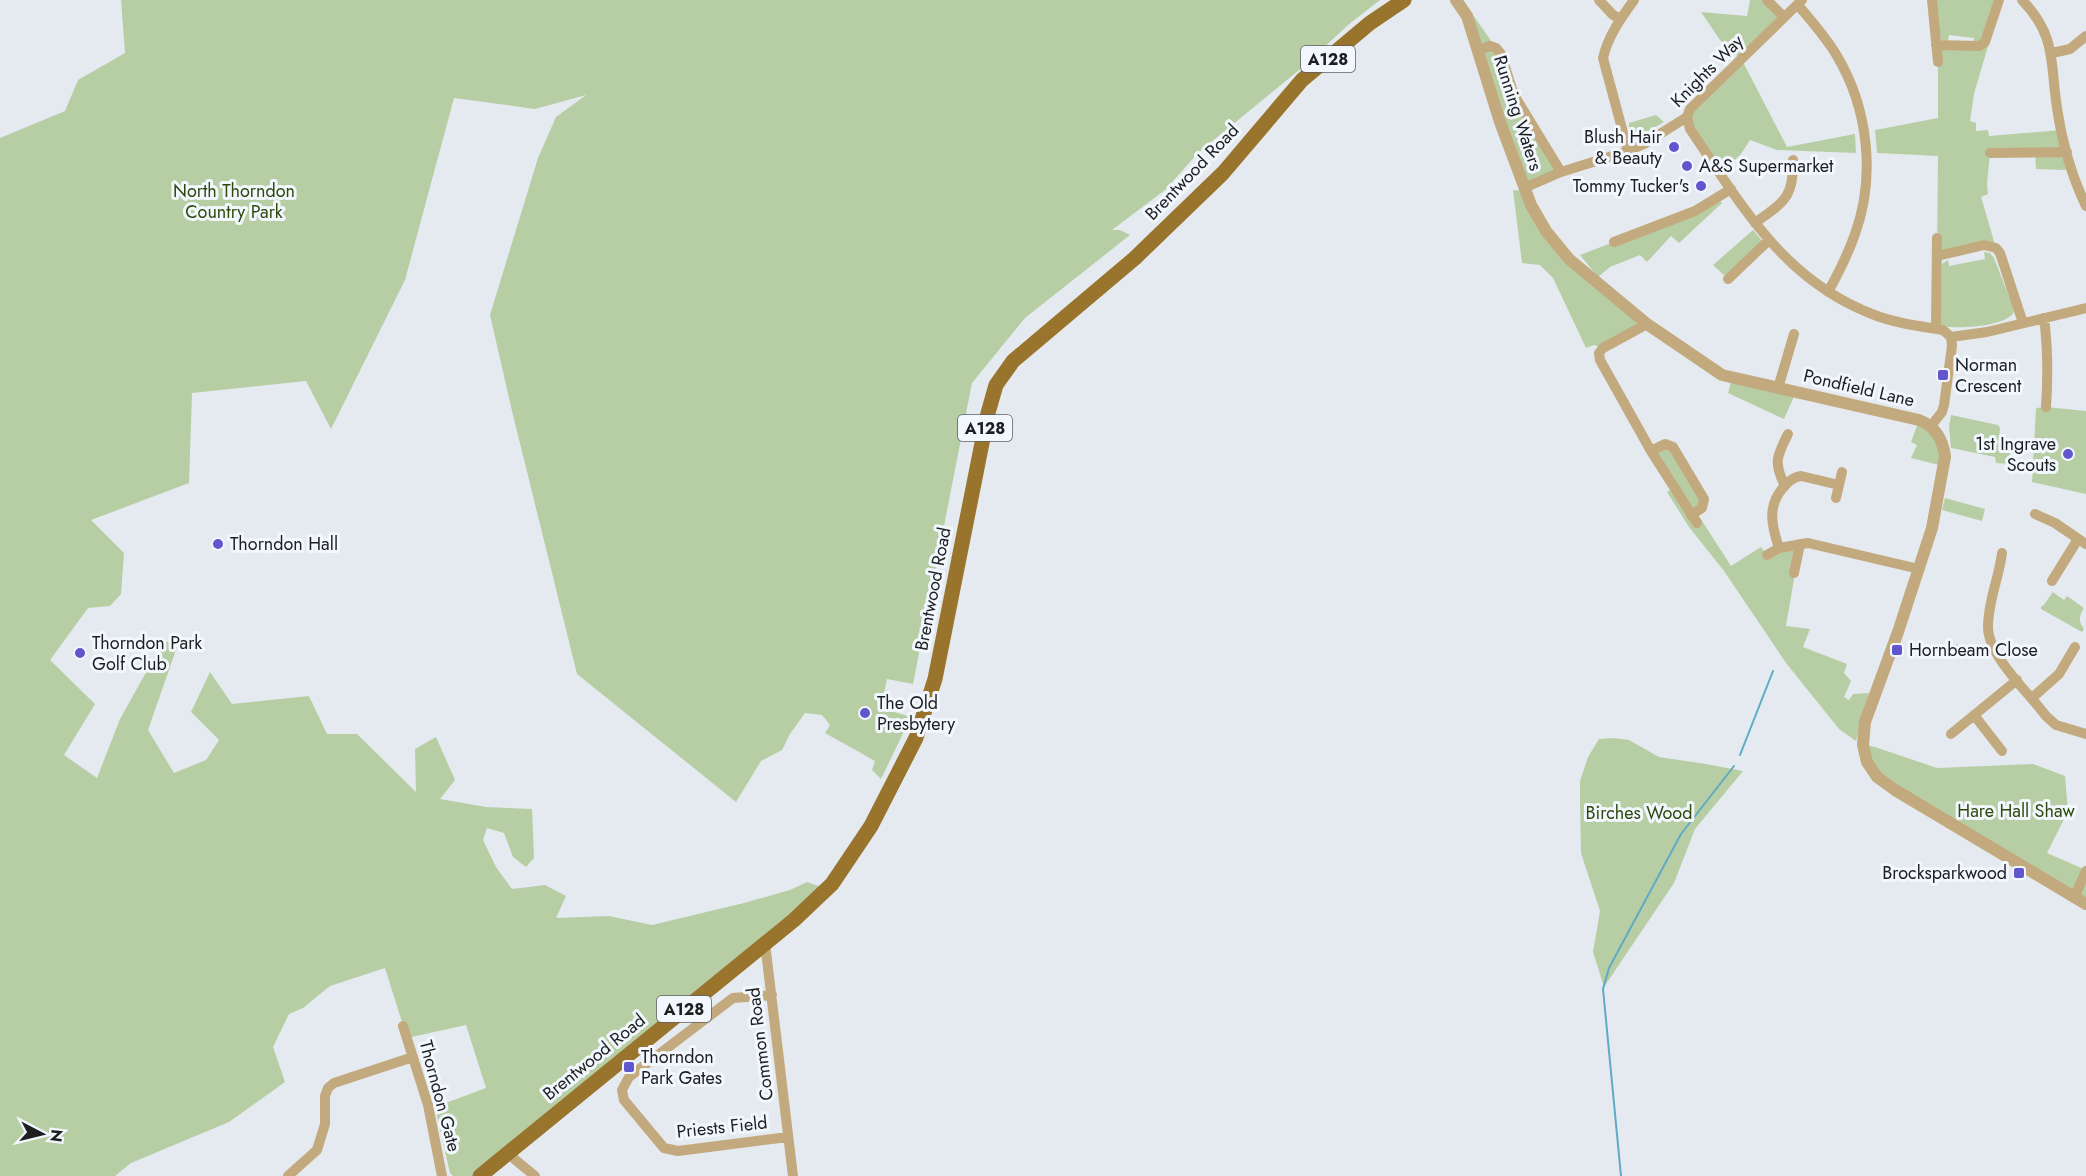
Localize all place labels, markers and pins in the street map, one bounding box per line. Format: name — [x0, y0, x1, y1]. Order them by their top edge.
place label: Blush Hair & Beauty — [1584, 124, 1663, 171]
marker: Blush Hair & Beauty — [1667, 140, 1681, 154]
place label: A&S Supermarket — [1699, 153, 1834, 179]
marker: A&S Supermarket — [1680, 159, 1694, 173]
place label: Tommy Tucker's — [1573, 173, 1689, 199]
marker: Tommy Tucker's — [1694, 179, 1708, 193]
place label: Norman Crescent — [1955, 352, 2022, 399]
marker: Norman Crescent — [1936, 368, 1950, 382]
place label: 1st Ingrave Scouts — [1975, 431, 2056, 478]
marker: 1st Ingrave Scouts — [2061, 447, 2075, 461]
place label: Thorndon Hall — [230, 531, 338, 557]
marker: Thorndon Hall — [211, 537, 225, 551]
place label: Thorndon Park Golf Club — [92, 630, 202, 677]
place label: Hornbeam Close — [1909, 637, 2038, 663]
marker: Hornbeam Close — [1890, 643, 1904, 657]
marker: Thorndon Park Golf Club — [73, 646, 87, 660]
place label: The Old Presbytery — [877, 690, 955, 737]
marker: The Old Presbytery — [858, 706, 872, 720]
place label: Brocksparkwood — [1882, 860, 2007, 886]
marker: Brocksparkwood — [2012, 866, 2026, 880]
place label: Thorndon Park Gates — [641, 1044, 722, 1091]
marker: Thorndon Park Gates — [622, 1060, 636, 1074]

